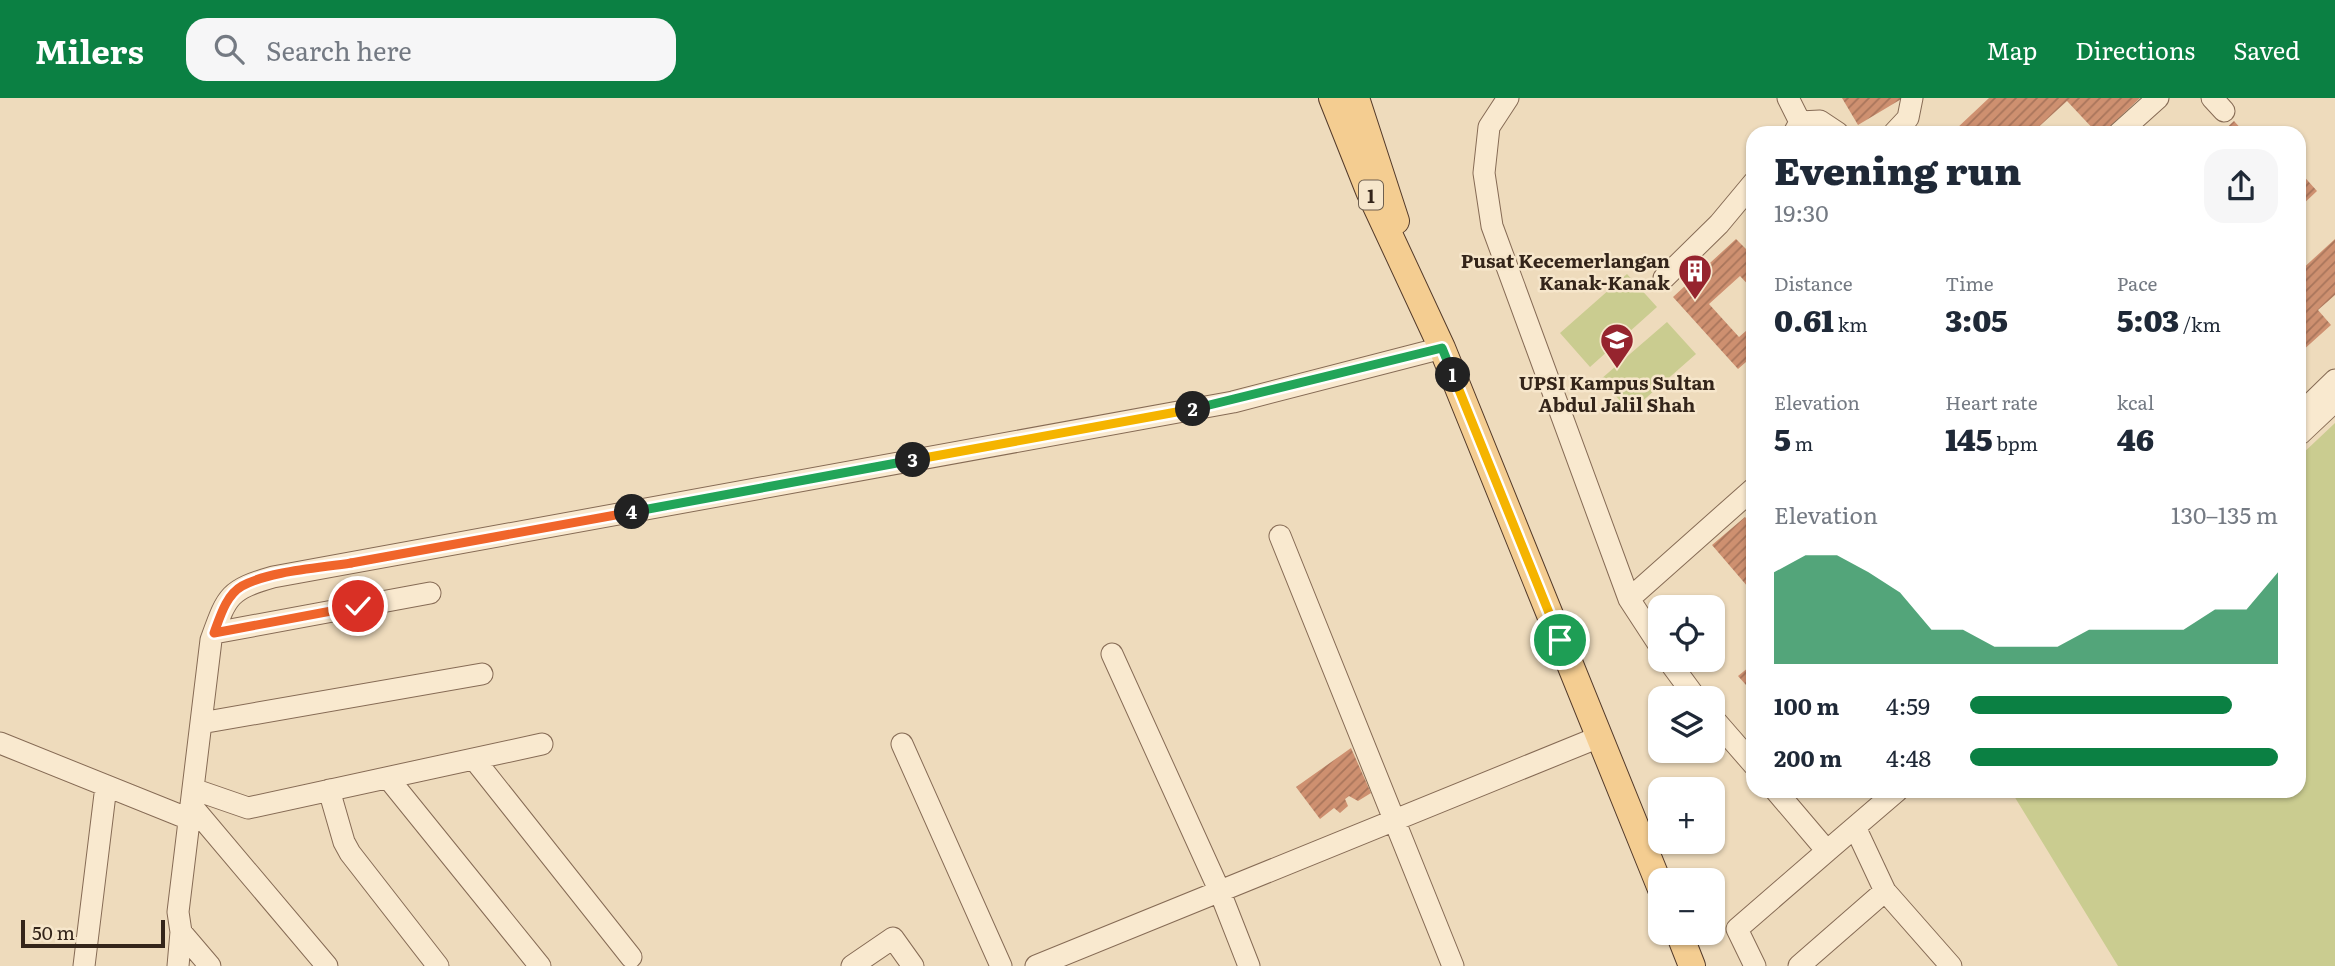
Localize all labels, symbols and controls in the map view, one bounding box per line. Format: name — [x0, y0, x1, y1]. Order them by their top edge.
search box — [186, 18, 676, 81]
text: Milers — [35, 25, 144, 74]
icon: search — [210, 30, 248, 68]
text: Search here — [266, 30, 412, 69]
text: Map — [1986, 32, 2037, 67]
text: Directions — [2075, 32, 2195, 67]
text: Saved — [2233, 32, 2300, 67]
text: Evening run — [1774, 140, 2021, 197]
button: share — [2204, 149, 2278, 223]
road number: 1 — [1359, 180, 1383, 210]
text: 19:30 — [1774, 195, 1829, 229]
place label: Pusat Kecemerlangan Kanak-Kanak — [1461, 246, 1670, 296]
building icon: Pusat Kecemerlangan Kanak-Kanak — [1676, 252, 1714, 301]
text: Distance — [1774, 269, 1853, 297]
text: Time — [1945, 269, 1994, 297]
text: Pace — [2117, 269, 2157, 297]
text: 0.61 — [1774, 297, 1834, 341]
text: 3:05 — [1945, 297, 2008, 341]
text: 5:03 — [2117, 297, 2179, 341]
text: km — [1834, 310, 1868, 338]
text: /km — [2179, 310, 2221, 338]
school or university icon: UPSI Kampus Sultan Abdul Jalil Shah — [1598, 321, 1636, 370]
pin: 1 — [1436, 358, 1470, 392]
text: 1 — [1449, 360, 1456, 388]
place label: UPSI Kampus Sultan Abdul Jalil Shah — [1519, 368, 1715, 418]
text: Elevation — [1774, 388, 1860, 416]
text: Heart rate — [1945, 388, 2038, 416]
text: kcal — [2117, 388, 2154, 416]
pin: 2 — [1176, 392, 1210, 426]
text: 2 — [1187, 394, 1198, 422]
text: 5 — [1774, 416, 1791, 460]
text: 145 — [1945, 416, 1993, 460]
text: 46 — [2117, 416, 2154, 460]
text: m — [1791, 429, 1813, 457]
text: bpm — [1993, 429, 2038, 457]
pin: 3 — [895, 442, 930, 478]
text: 3 — [907, 445, 918, 473]
pin: 4 — [614, 494, 650, 530]
text: 4 — [626, 497, 637, 525]
text: Elevation — [1774, 497, 1878, 531]
text: 130–135 m — [2171, 497, 2278, 531]
pin — [328, 576, 388, 636]
icon: check — [339, 587, 377, 625]
map controls — [1648, 595, 1725, 945]
button: locate — [1648, 595, 1725, 672]
pin — [1530, 610, 1590, 670]
icon: arrive — [1541, 621, 1579, 659]
button: layers — [1648, 686, 1725, 763]
text: 100 m — [1774, 688, 1839, 722]
text: 4:59 — [1886, 688, 1930, 722]
text: 200 m — [1774, 740, 1842, 774]
text: 4:48 — [1886, 740, 1931, 774]
button: + — [1648, 777, 1725, 854]
button: − — [1648, 868, 1725, 945]
scale bar — [21, 917, 164, 949]
text: 50 m — [32, 918, 75, 946]

